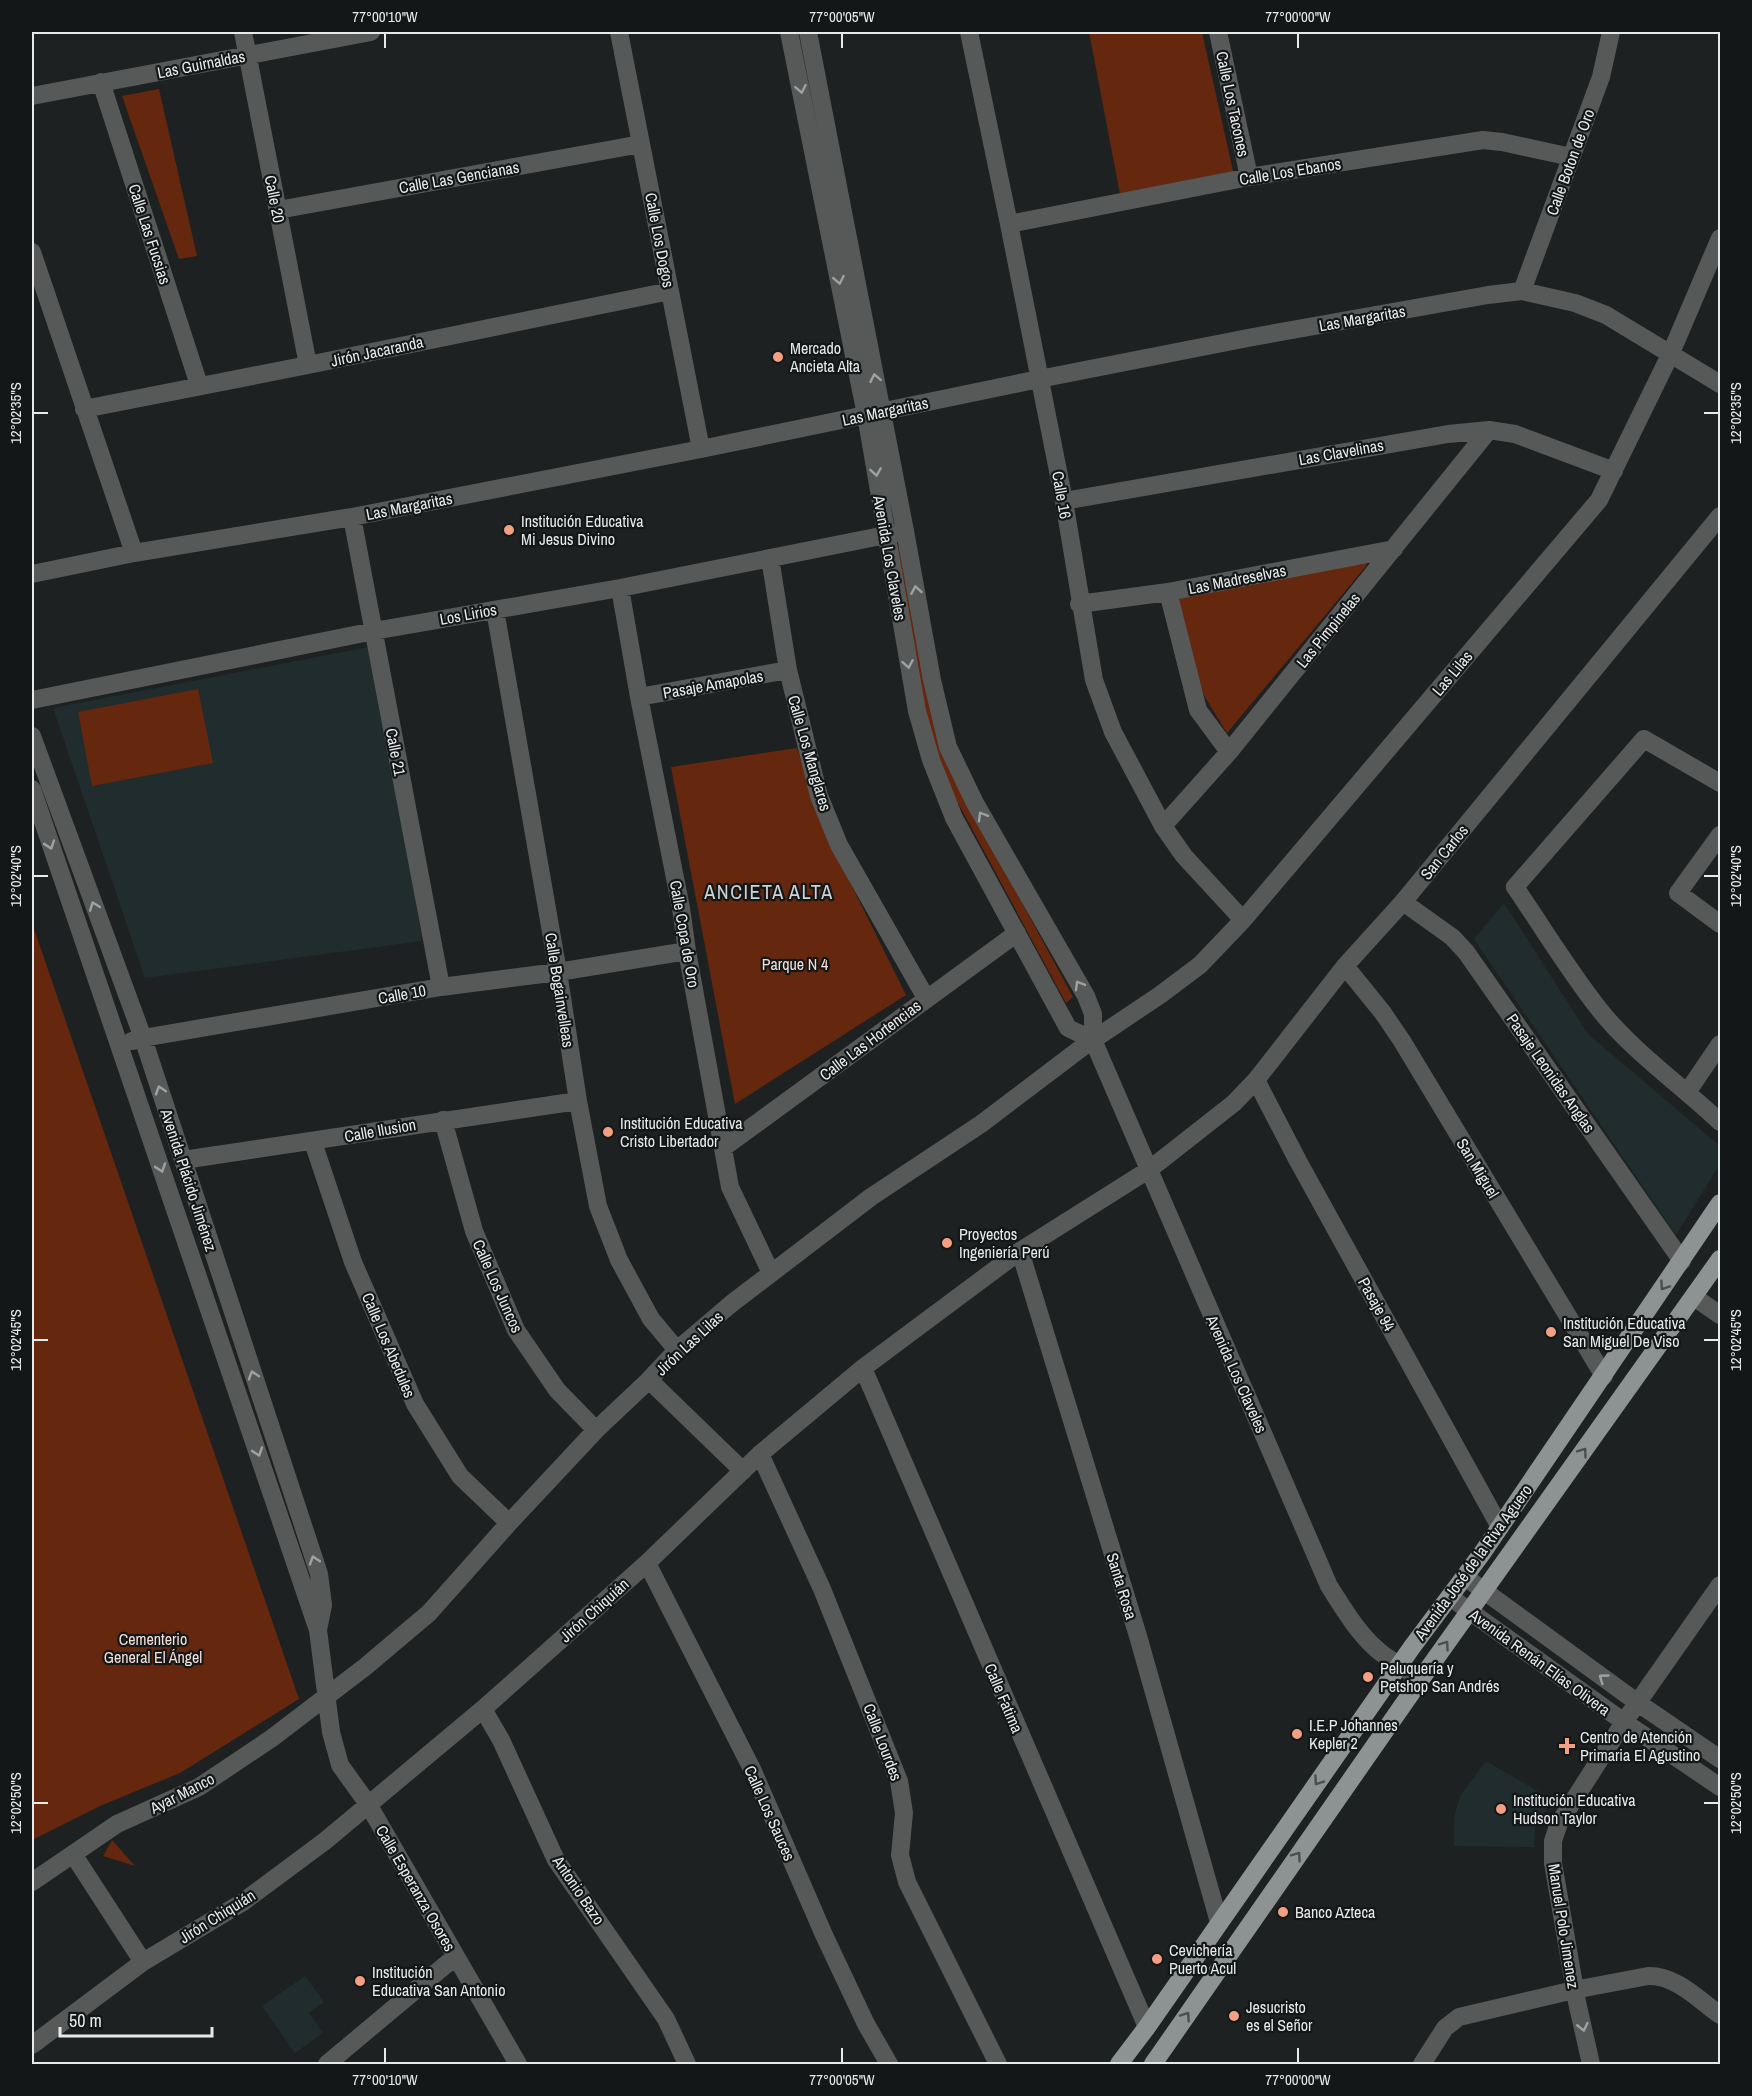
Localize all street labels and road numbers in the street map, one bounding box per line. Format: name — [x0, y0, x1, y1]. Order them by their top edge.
street label: Las Guirnaldas — [155, 45, 247, 83]
street label: Calle Los Tacones — [1211, 49, 1255, 159]
street label: Calle Boton de Oro — [1541, 106, 1599, 218]
street label: Calle Los Ebanos — [1237, 152, 1343, 190]
street label: Calle Las Gencianas — [397, 156, 521, 198]
street label: Calle 20 — [260, 173, 290, 225]
street label: Calle Las Fucsias — [123, 181, 177, 287]
street label: Calle Los Dogos — [640, 191, 680, 289]
street label: Las Margaritas — [1317, 300, 1407, 336]
street label: Jirón Jacaranda — [329, 330, 426, 372]
street label: Las Margaritas — [840, 391, 930, 431]
street label: Las Clavelinas — [1297, 434, 1385, 470]
street label: Calle 16 — [1047, 469, 1077, 521]
street label: Las Margaritas — [364, 487, 454, 525]
street label: Avenida Los Claveles — [868, 493, 912, 622]
street label: Las Madreselvas — [1186, 559, 1288, 599]
street label: Las Pimpinelas — [1291, 588, 1365, 672]
street label: Los Lirios — [438, 598, 498, 630]
street label: Las Lilas — [1427, 646, 1477, 700]
street label: Pasaje Amapolas — [661, 664, 765, 704]
street label: Calle Los Manglares — [783, 692, 837, 814]
street label: Calle 21 — [381, 726, 412, 778]
street label: San Carlos — [1415, 820, 1473, 884]
street label: Calle Copa de Oro — [665, 879, 705, 989]
street label: Calle Bogainvelleas — [540, 931, 580, 1049]
street label: Calle 10 — [376, 979, 428, 1009]
street label: Calle Las Hortencias — [815, 995, 925, 1085]
street label: Pasaje Leonidas Anglas — [1502, 1009, 1600, 1137]
street label: Avenida Plácido Jiménez — [155, 1105, 223, 1254]
street label: Calle Ilusion — [343, 1113, 417, 1147]
street label: San Miguel — [1451, 1134, 1505, 1202]
street label: Calle Los Juncos — [468, 1236, 528, 1336]
street label: Pasaje 94 — [1353, 1273, 1401, 1335]
street label: Calle Los Abedules — [357, 1289, 421, 1401]
street label: Jirón Las Lilas — [650, 1306, 728, 1380]
street label: Avenida Los Claveles — [1201, 1311, 1273, 1436]
street label: Avenida José de la Riva Aguero — [1408, 1480, 1537, 1645]
street label: Santa Rosa — [1101, 1550, 1143, 1623]
street label: Jirón Chiquián — [555, 1573, 633, 1647]
street label: Avenida Renán Elías Olivera — [1464, 1603, 1615, 1721]
street label: Calle Fatima — [979, 1660, 1029, 1737]
street label: Calle Lourdes — [858, 1700, 908, 1784]
street label: Calle Los Sauces — [739, 1762, 801, 1864]
street label: Ayar Manco — [145, 1767, 218, 1819]
street label: Calle Esperanza Osores — [371, 1821, 461, 1955]
street label: Antonio Bazo — [547, 1850, 610, 1929]
street label: Manuel Polo Jimenez — [1543, 1862, 1585, 1990]
street label: Jirón Chiquián — [175, 1884, 259, 1948]

